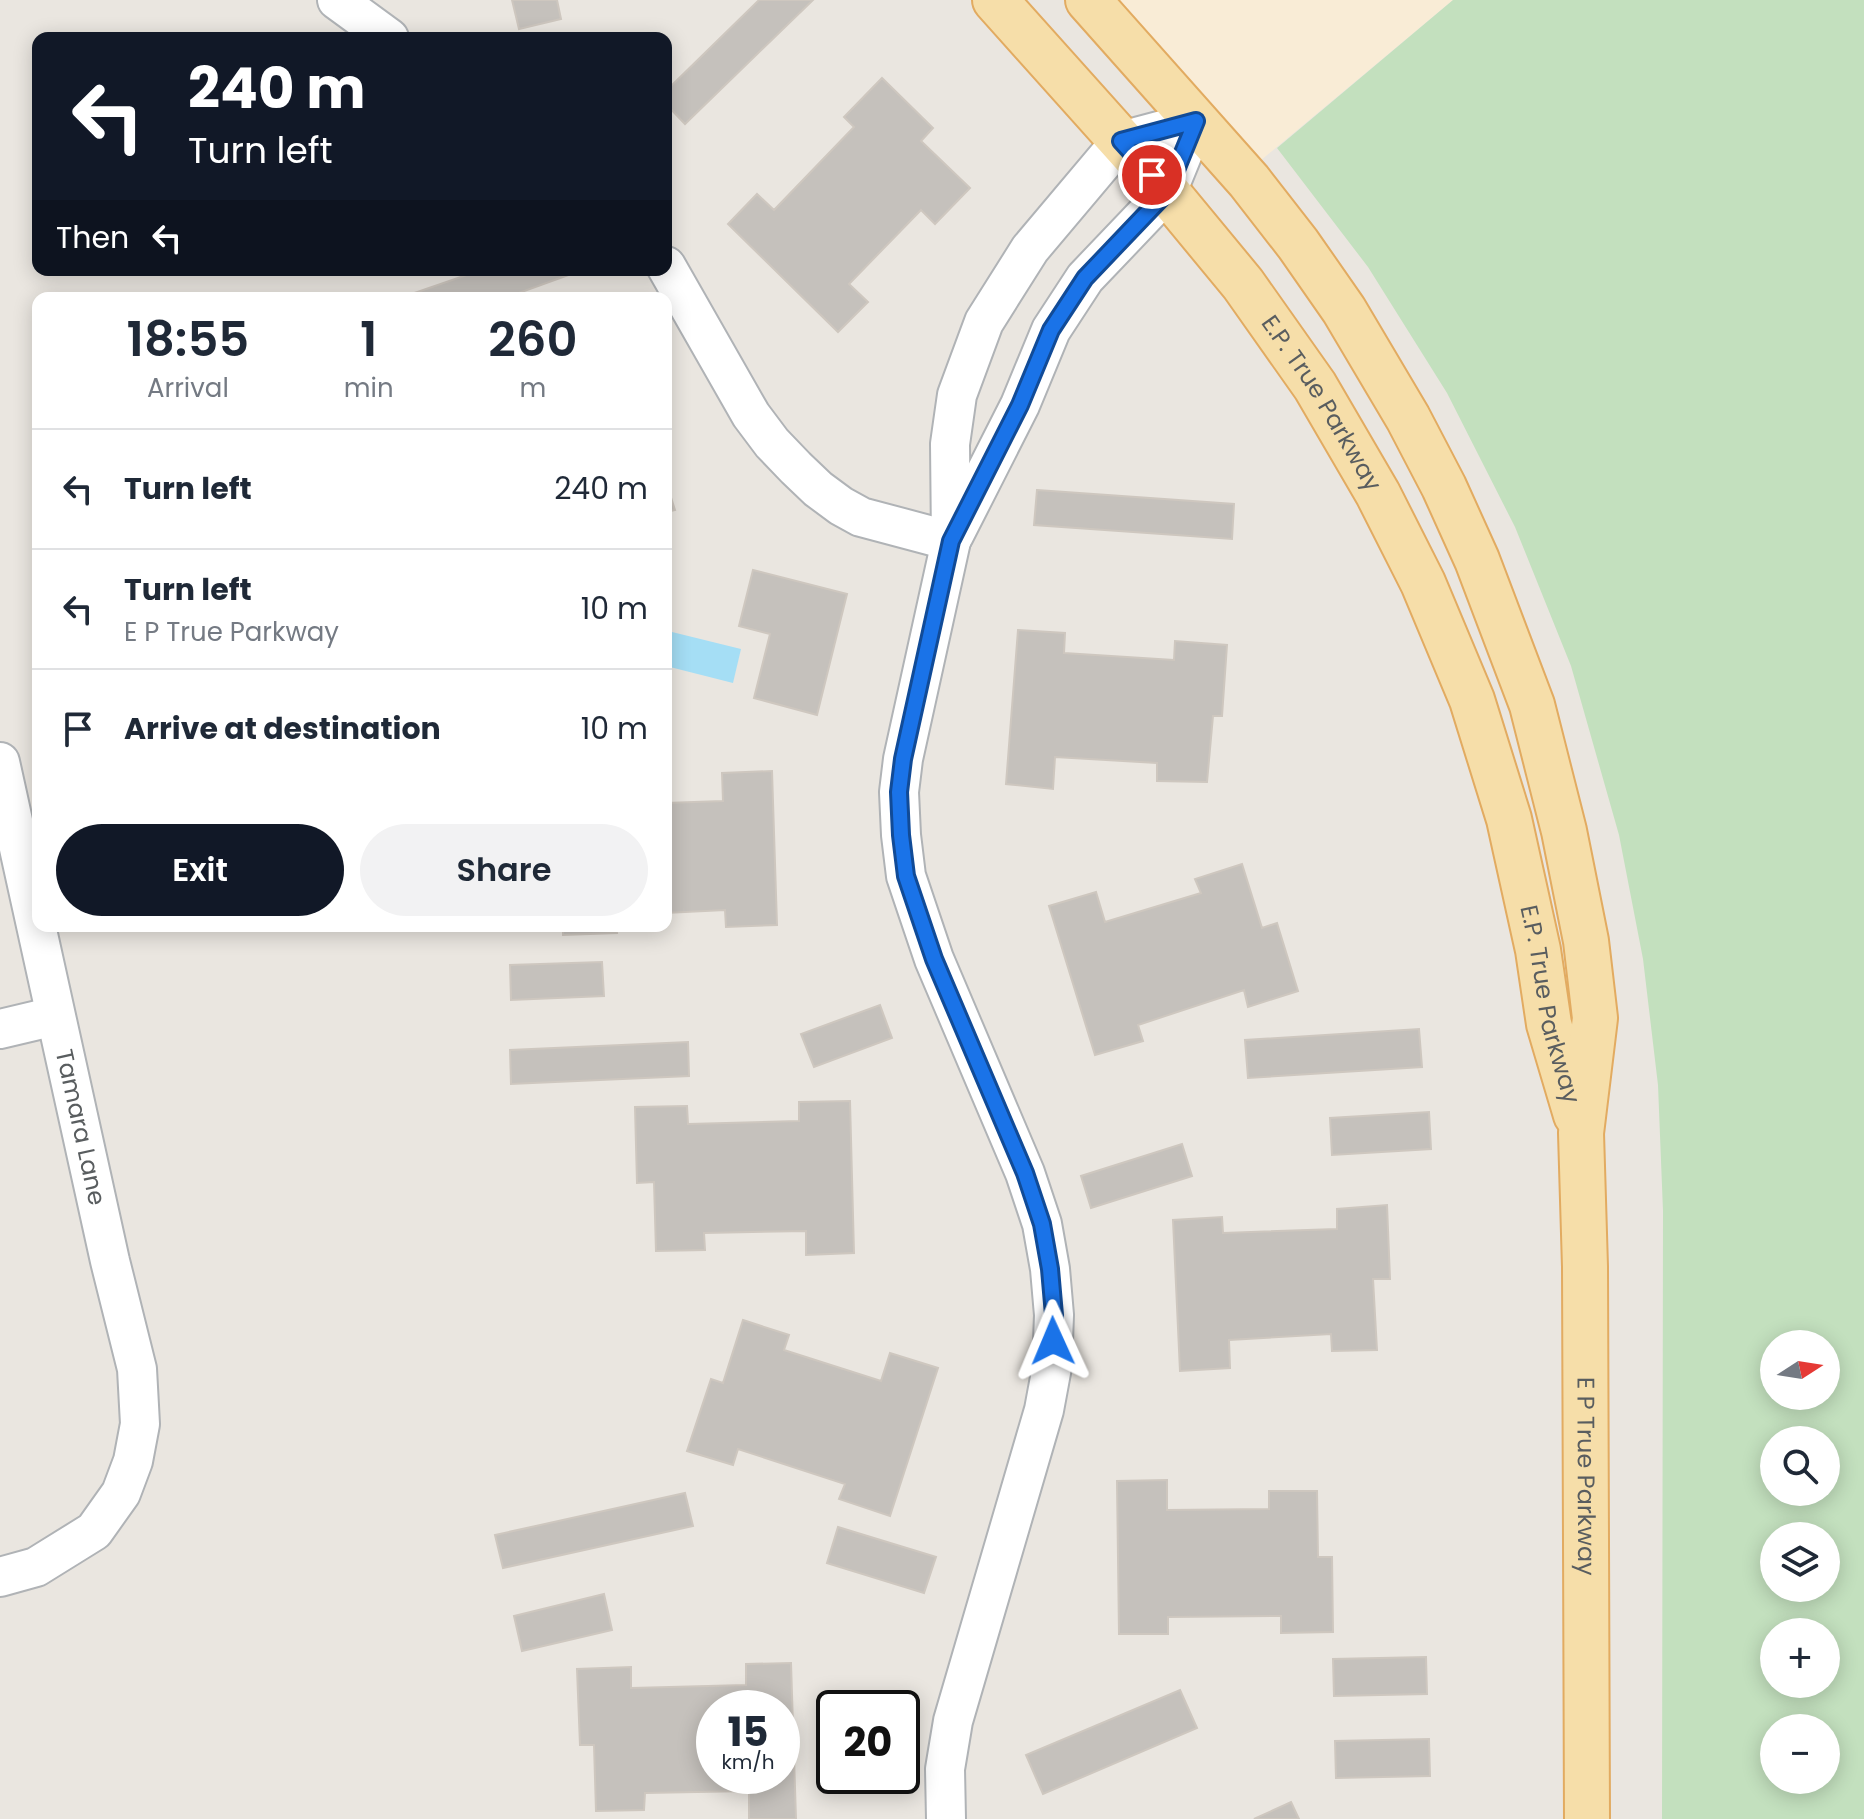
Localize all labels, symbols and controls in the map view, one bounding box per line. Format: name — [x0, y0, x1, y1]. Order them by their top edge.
text: 240 m — [188, 49, 366, 128]
icon: left — [56, 64, 160, 168]
text: Turn left — [188, 125, 333, 176]
pin — [1118, 141, 1186, 209]
icon: arrive — [1130, 153, 1174, 197]
text: Then — [56, 216, 129, 259]
icon: left — [145, 216, 189, 260]
text: 18:55 — [127, 306, 249, 373]
text: 1 — [360, 306, 377, 373]
text: 260 — [488, 306, 577, 373]
street label: E.P. True Parkway — [1254, 308, 1390, 497]
text: Arrival — [147, 370, 229, 406]
text: min — [344, 370, 394, 406]
text: m — [519, 370, 546, 406]
icon: left — [56, 467, 100, 511]
text: Turn left — [124, 467, 252, 510]
text: 240 m — [554, 467, 648, 510]
text: Turn left — [124, 568, 252, 611]
icon: left — [56, 587, 100, 631]
text: 10 m — [581, 587, 648, 630]
text: E P True Parkway — [124, 614, 339, 650]
icon: arrive — [56, 707, 100, 751]
text: Arrive at destination — [124, 707, 441, 750]
text: 10 m — [581, 707, 648, 750]
button: Exit — [56, 824, 344, 916]
button: Share — [360, 824, 648, 916]
street label: E.P. True Parkway — [1513, 902, 1589, 1108]
street label: Tamara Lane — [48, 1046, 114, 1208]
position arrow — [1011, 1299, 1095, 1383]
north arrow — [1760, 1330, 1840, 1410]
map controls — [1760, 1330, 1840, 1794]
street label: E P True Parkway — [1569, 1377, 1603, 1576]
button: search — [1760, 1426, 1840, 1506]
button: layers — [1760, 1522, 1840, 1602]
button: + — [1760, 1618, 1840, 1698]
speed limit sign: 20 — [816, 1690, 920, 1794]
text: 15 — [727, 1704, 769, 1760]
button: − — [1760, 1714, 1840, 1794]
text: km/h — [721, 1748, 775, 1776]

